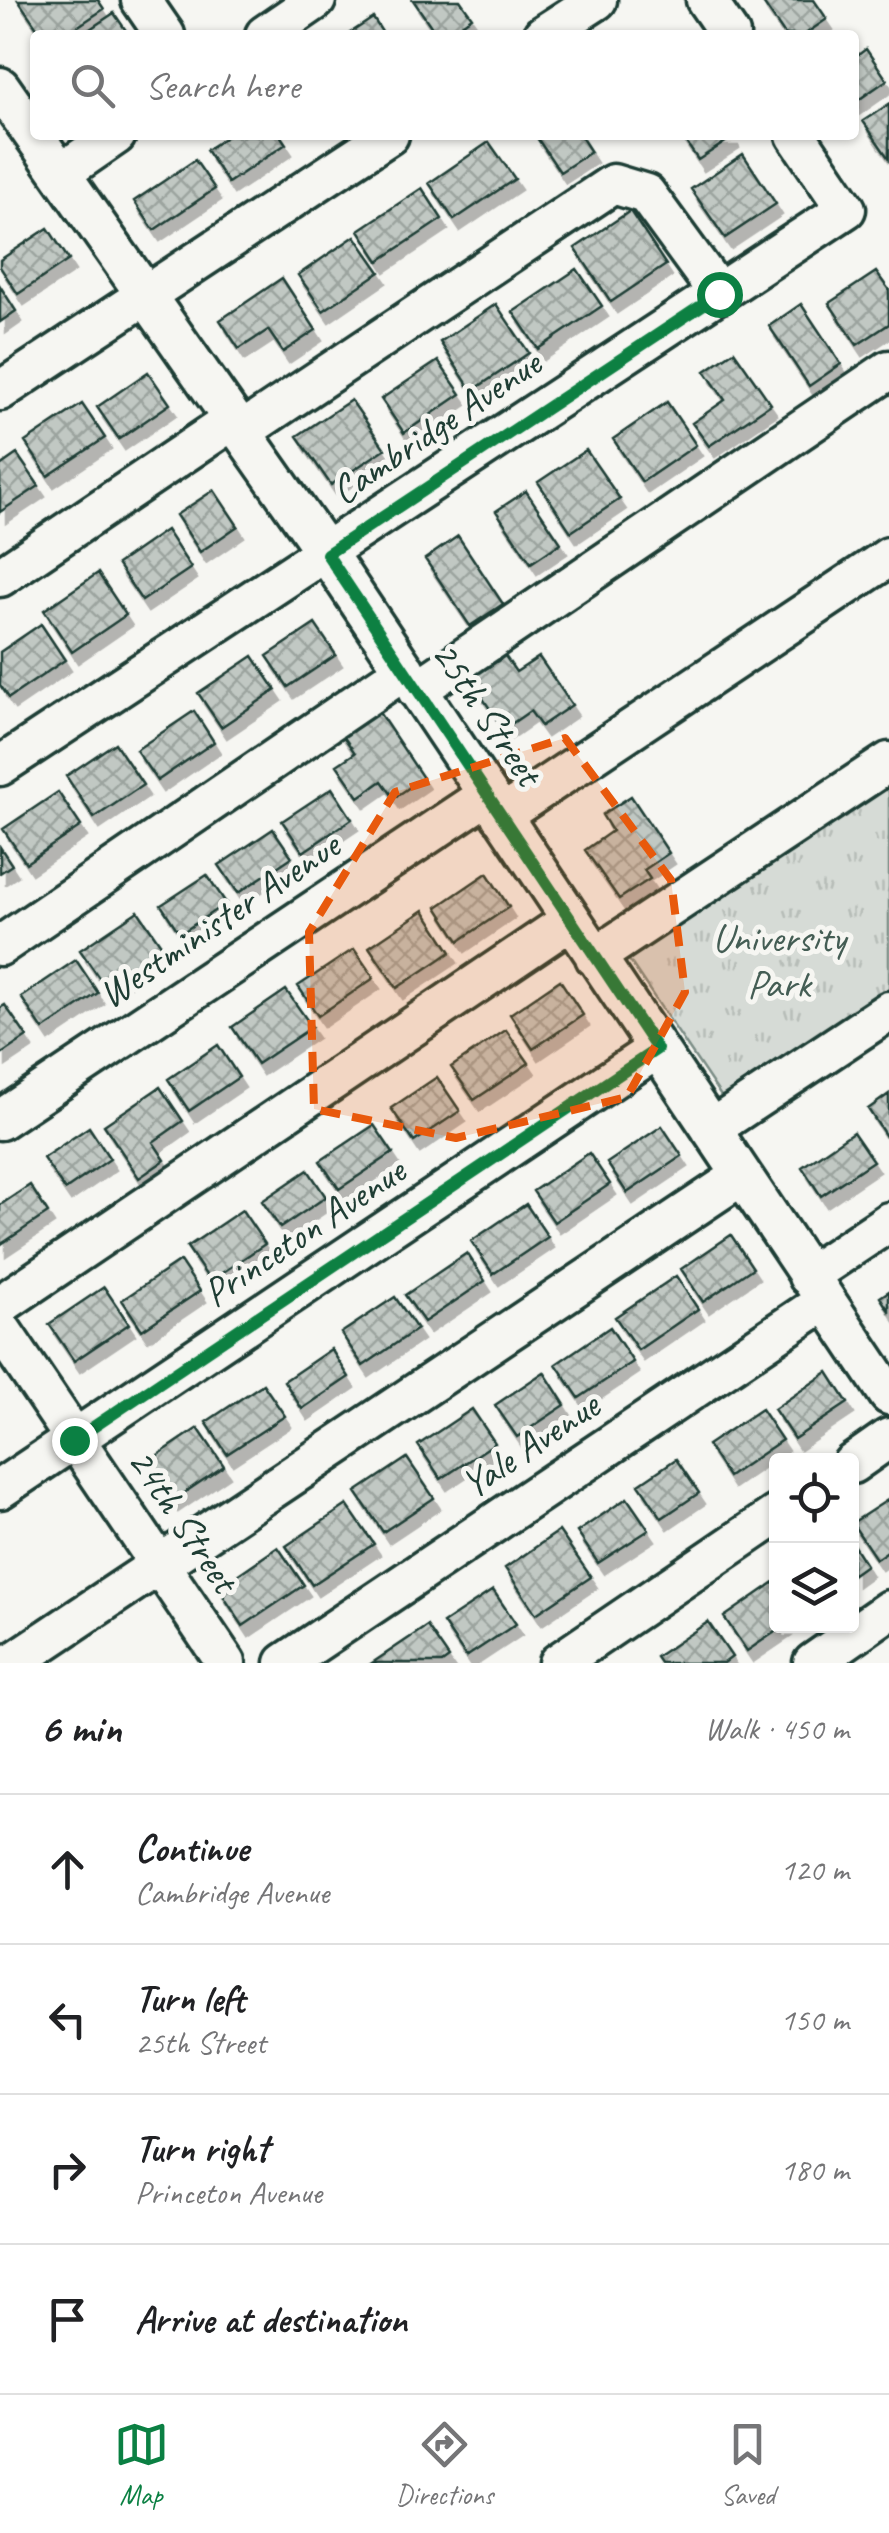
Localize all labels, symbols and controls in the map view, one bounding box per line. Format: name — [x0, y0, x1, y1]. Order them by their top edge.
search box — [30, 30, 859, 140]
icon: search — [65, 58, 120, 113]
text: Search here — [145, 62, 300, 109]
route start — [697, 272, 743, 318]
street label: Cambridge Avenue — [321, 337, 553, 516]
street label: 25th Street — [421, 631, 556, 798]
street label: Westminister Avenue — [89, 819, 352, 1019]
park label: University Park — [712, 913, 849, 1009]
street label: Princeton Avenue — [193, 1144, 417, 1318]
street label: Yale Avenue — [451, 1379, 611, 1509]
route end — [52, 1418, 98, 1464]
street label: 24th Street — [117, 1438, 252, 1605]
map controls — [769, 1453, 859, 1633]
button: locate — [769, 1453, 859, 1543]
button: layers — [769, 1543, 859, 1633]
text: 6 min — [40, 1702, 121, 1755]
text: Walk · 450 m — [705, 1708, 849, 1749]
text: Continue — [135, 1825, 249, 1872]
icon: ahead — [40, 1842, 95, 1897]
text: 120 m — [780, 1849, 849, 1890]
text: Cambridge Avenue — [135, 1872, 329, 1913]
text: Turn left — [135, 1975, 245, 2022]
icon: left — [40, 1992, 95, 2047]
text: 150 m — [780, 1999, 849, 2040]
text: 25th Street — [135, 2022, 266, 2063]
text: Turn right — [135, 2125, 269, 2172]
icon: right — [40, 2142, 95, 2197]
text: 180 m — [780, 2149, 849, 2190]
text: Princeton Avenue — [135, 2172, 322, 2213]
icon: arrive — [40, 2292, 95, 2347]
text: Arrive at destination — [135, 2296, 407, 2343]
tab: Map — [114, 2417, 169, 2512]
tab: Directions — [396, 2417, 493, 2512]
tab: Saved — [720, 2417, 775, 2512]

